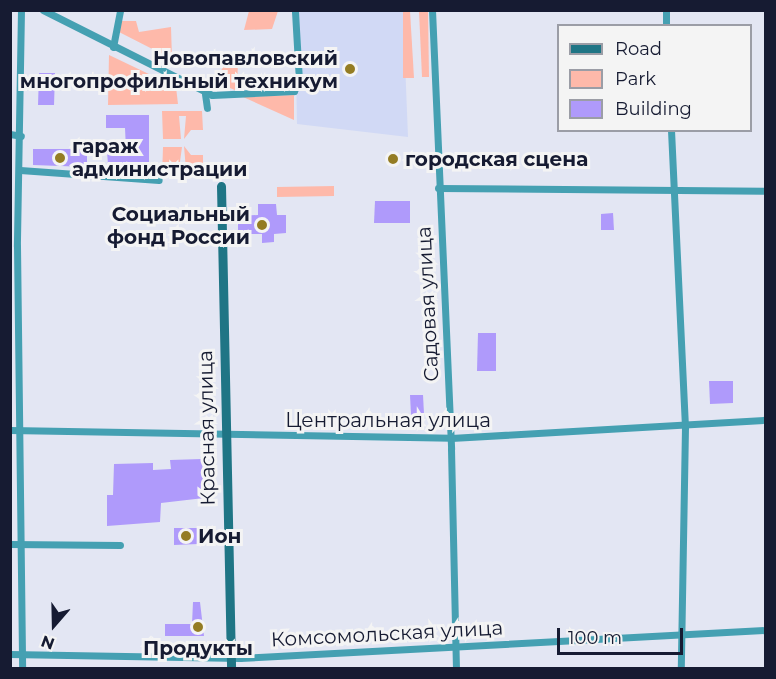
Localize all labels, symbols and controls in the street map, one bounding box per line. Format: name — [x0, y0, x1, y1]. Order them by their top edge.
legend — [557, 24, 752, 132]
text: Road — [615, 38, 662, 60]
place label: Новопавловский многопрофильный техникум — [20, 46, 338, 93]
marker: Новопавловский многопрофильный техникум — [343, 62, 357, 76]
text: Park — [615, 68, 656, 90]
text: Building — [615, 98, 692, 120]
place label: гараж администрации — [72, 134, 247, 181]
place label: городская сцена — [405, 147, 588, 171]
marker: гараж администрации — [53, 151, 67, 165]
marker: городская сцена — [386, 152, 400, 166]
place label: Социальный фонд России — [107, 202, 250, 249]
marker: Социальный фонд России — [255, 218, 269, 232]
street label: Садовая улица — [412, 226, 444, 382]
street label: Красная улица — [194, 350, 220, 506]
street label: Центральная улица — [285, 408, 491, 432]
place label: Ион — [198, 524, 241, 548]
marker: Ион — [179, 529, 193, 543]
north arrow — [24, 595, 84, 655]
street label: Комсомольская улица — [270, 616, 504, 652]
scale bar — [560, 616, 686, 654]
marker: Продукты — [191, 620, 205, 634]
text: 100 m — [568, 627, 622, 649]
text: N — [38, 631, 57, 654]
place label: Продукты — [143, 636, 253, 660]

